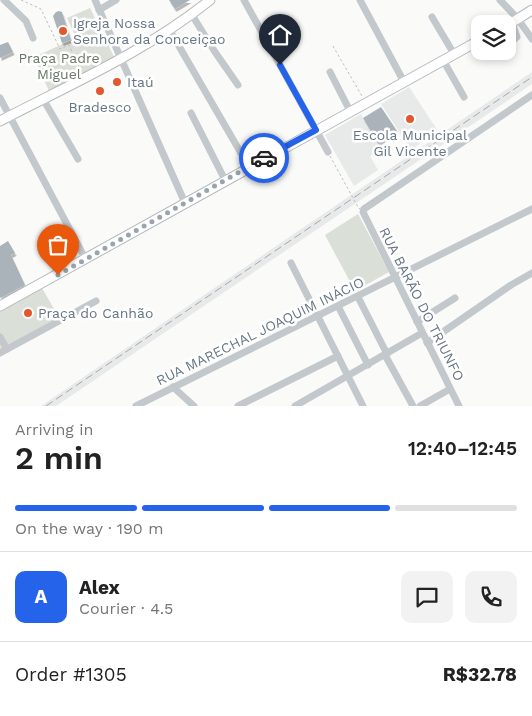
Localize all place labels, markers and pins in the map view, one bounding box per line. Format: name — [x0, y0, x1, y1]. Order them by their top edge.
pin — [259, 14, 301, 65]
place label: Igreja Nossa Senhora da Conceiçao — [73, 15, 225, 47]
marker: Igreja Nossa Senhora da Conceiçao — [57, 25, 69, 37]
place label: Itaú — [127, 74, 154, 90]
marker: Itaú — [111, 76, 123, 88]
marker: Bradesco — [94, 85, 106, 97]
place label: Bradesco — [68, 99, 132, 115]
marker: Escola Municipal Gil Vicente — [404, 113, 416, 125]
place label: Escola Municipal Gil Vicente — [353, 127, 468, 159]
pin — [37, 224, 79, 275]
place label: Praça do Canhão — [38, 305, 153, 321]
marker: Praça do Canhão — [22, 307, 34, 319]

